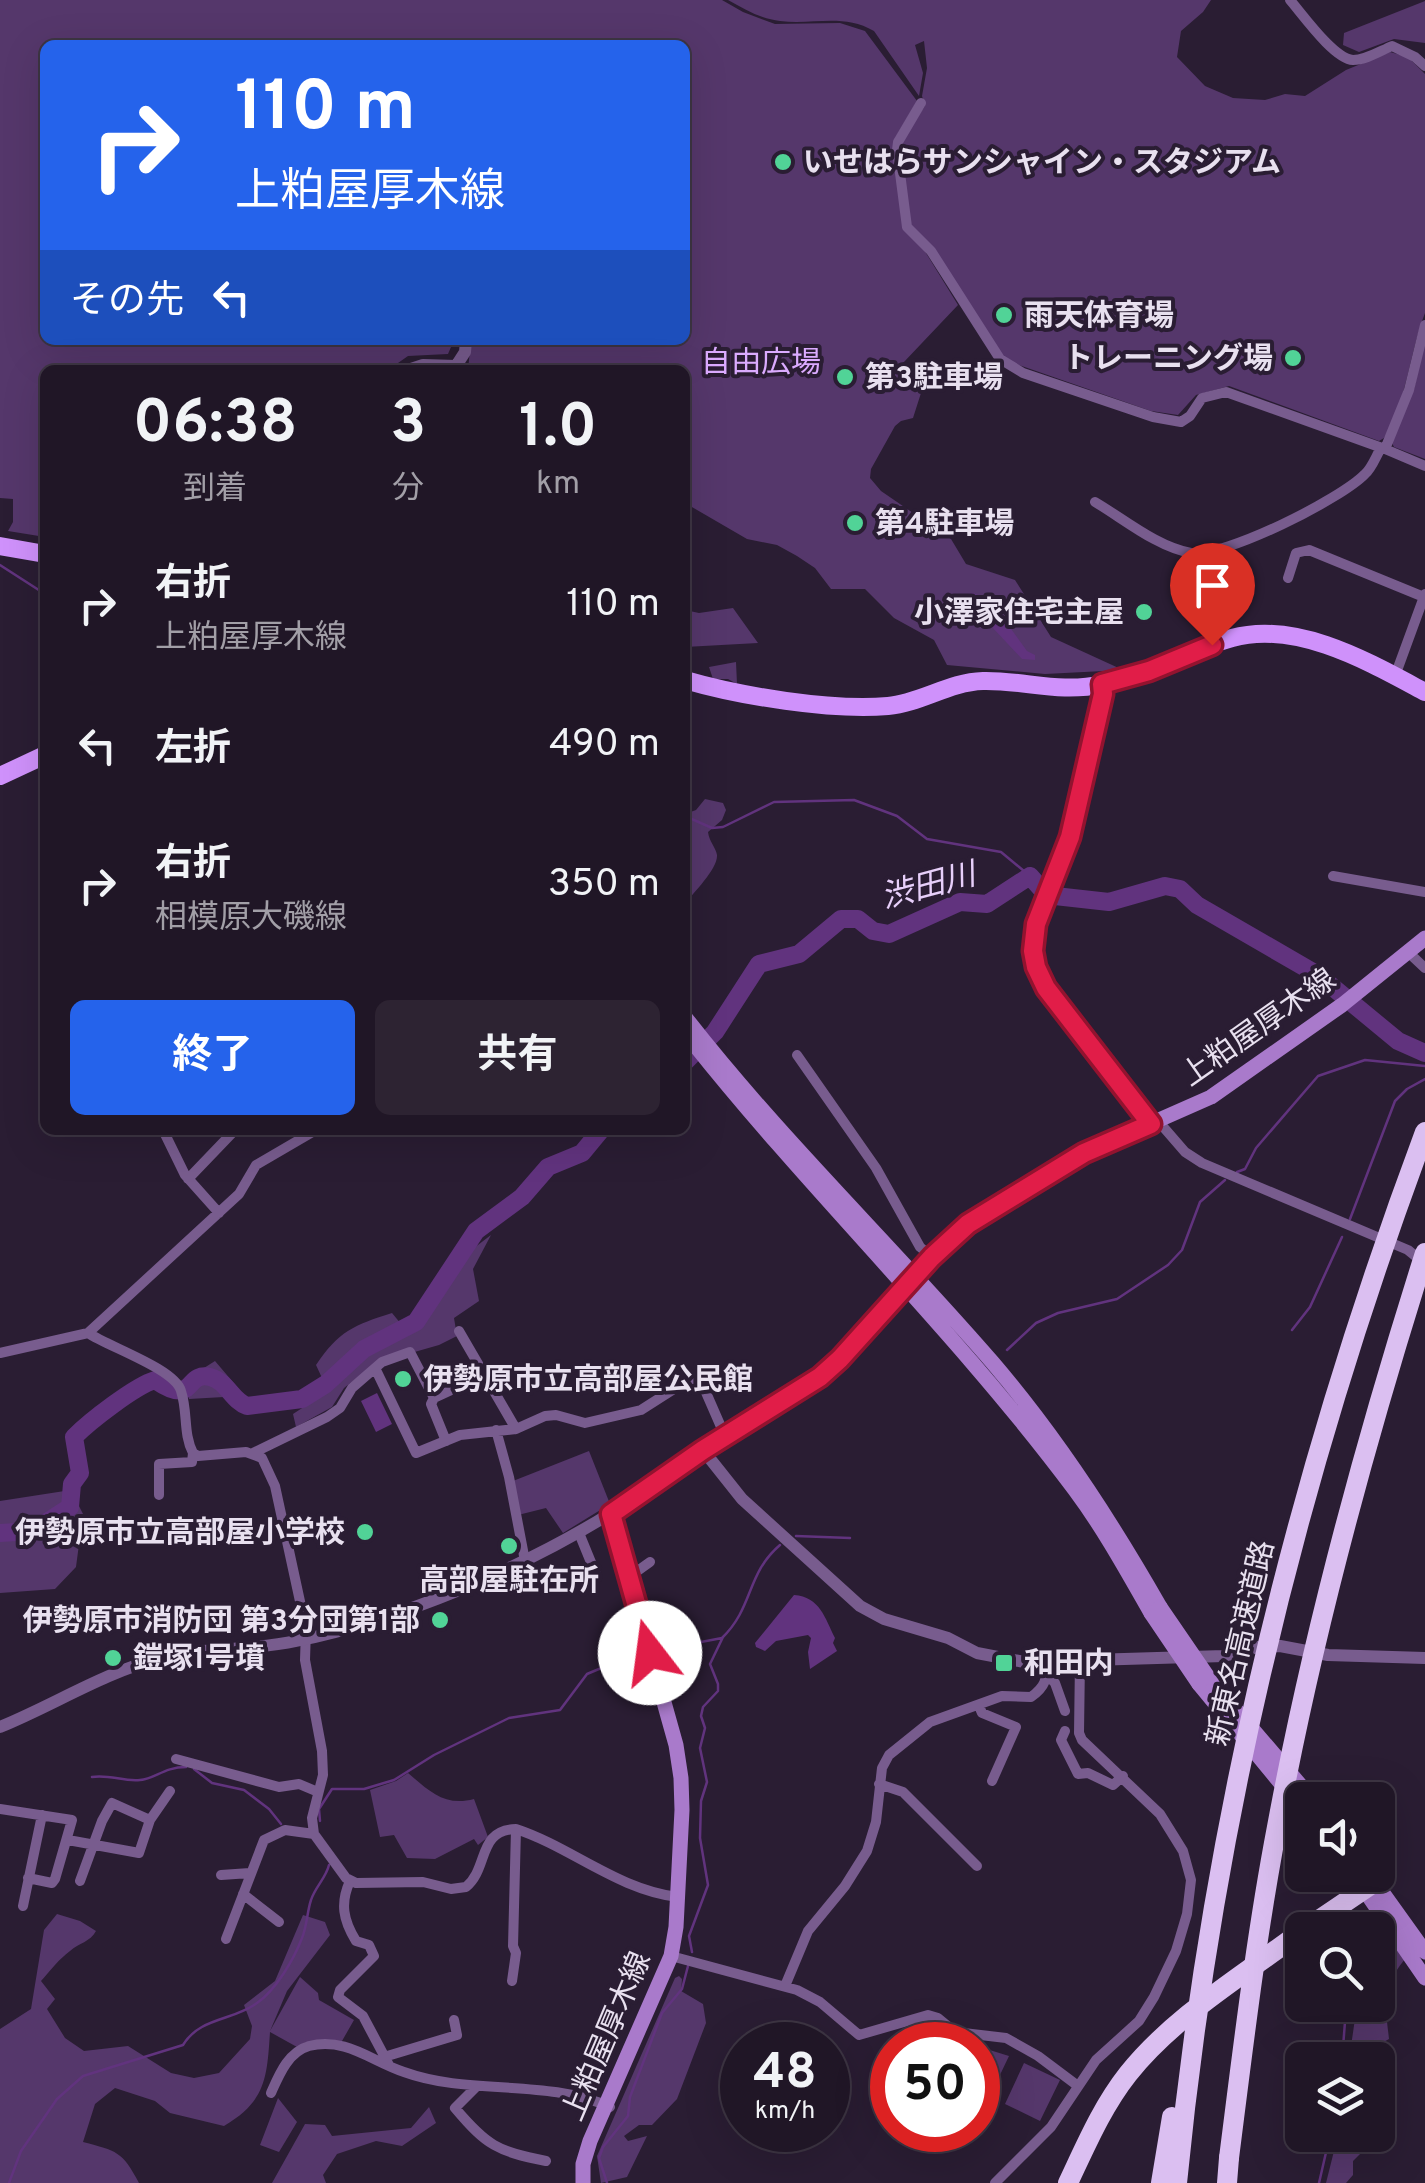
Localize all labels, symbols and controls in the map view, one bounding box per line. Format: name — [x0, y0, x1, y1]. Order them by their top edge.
text: 110 m — [235, 66, 416, 155]
icon: right — [70, 80, 200, 210]
place label: いせはらサンシャイン・スタジアム — [803, 146, 1281, 183]
marker: いせはらサンシャイン・スタジアム — [772, 151, 794, 173]
text: 上粕屋厚木線 — [235, 165, 505, 222]
icon: left — [204, 270, 259, 325]
text: その先 — [70, 278, 184, 327]
place label: 雨天体育場 — [1024, 299, 1174, 336]
marker: 雨天体育場 — [993, 304, 1015, 326]
place label: トレーニング場 — [1063, 342, 1273, 379]
park label: 自由広場 — [701, 346, 821, 383]
marker: トレーニング場 — [1282, 347, 1304, 369]
place label: 第3駐車場 — [865, 361, 1003, 398]
marker: 第3駐車場 — [834, 366, 856, 388]
text: 06:38 — [133, 388, 297, 464]
text: 3 — [390, 388, 426, 464]
text: 1.0 — [519, 392, 597, 468]
text: km — [536, 465, 580, 505]
text: 到着 — [183, 470, 247, 510]
text: 分 — [392, 470, 424, 510]
place label: 第4駐車場 — [875, 507, 1014, 544]
marker: 第4駐車場 — [844, 512, 866, 534]
pin — [1170, 543, 1255, 646]
icon: arrive — [1185, 558, 1240, 613]
text: 右折 — [155, 561, 231, 610]
icon: right — [70, 578, 125, 633]
text: 110 m — [566, 581, 660, 630]
place label: 小澤家住宅主屋 — [914, 596, 1124, 633]
marker: 小澤家住宅主屋 — [1133, 601, 1155, 623]
text: 上粕屋厚木線 — [155, 619, 347, 659]
icon: left — [70, 718, 125, 773]
text: 490 m — [549, 721, 660, 770]
text: 左折 — [155, 726, 231, 775]
text: 右折 — [155, 841, 231, 890]
water label: 渋田川 — [877, 855, 983, 920]
icon: right — [70, 858, 125, 913]
text: 350 m — [548, 861, 660, 910]
text: 相模原大磯線 — [155, 899, 347, 939]
street label: 上粕屋厚木線 — [1175, 962, 1344, 1096]
button: 終了 — [70, 1000, 355, 1115]
button: 共有 — [375, 1000, 660, 1115]
place label: 伊勢原市立高部屋公民館 — [423, 1363, 753, 1400]
marker: 伊勢原市立高部屋公民館 — [392, 1368, 414, 1390]
place label: 伊勢原市立高部屋小学校 — [15, 1516, 345, 1553]
marker: 伊勢原市立高部屋小学校 — [354, 1521, 376, 1543]
marker: 高部屋駐在所 — [498, 1535, 520, 1557]
street label: 新東名高速道路 — [1201, 1537, 1284, 1750]
place label: 高部屋駐在所 — [419, 1564, 599, 1601]
position arrow — [598, 1601, 702, 1705]
place label: 伊勢原市消防団 第3分団第1部 — [23, 1604, 420, 1641]
marker: 伊勢原市消防団 第3分団第1部 — [429, 1609, 451, 1631]
place label: 鎧塚1号墳 — [133, 1642, 265, 1679]
marker: 鎧塚1号墳 — [102, 1647, 124, 1669]
place label: 和田内 — [1024, 1647, 1114, 1684]
marker: 和田内 — [993, 1652, 1015, 1674]
map controls — [1285, 1782, 1395, 2152]
button: sound — [1285, 1782, 1395, 1892]
button: search — [1285, 1912, 1395, 2022]
street label: 上粕屋厚木線 — [556, 1947, 660, 2127]
speed limit sign: 50 — [870, 2022, 1000, 2152]
button: layers — [1285, 2042, 1395, 2152]
text: 48 — [753, 2043, 817, 2106]
text: km/h — [755, 2096, 815, 2128]

